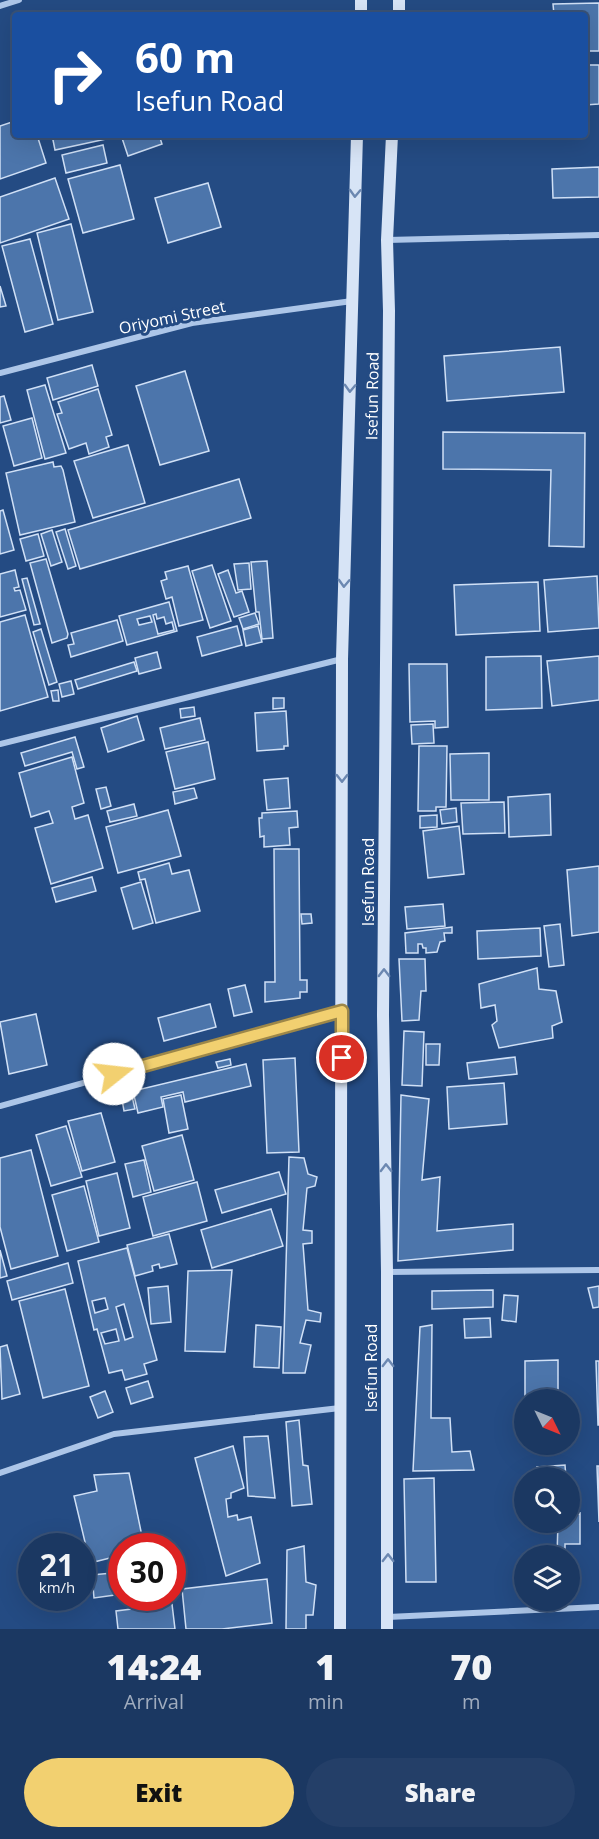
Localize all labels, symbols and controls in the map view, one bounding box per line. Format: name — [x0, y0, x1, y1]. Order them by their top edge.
text: 60 m — [135, 28, 235, 85]
icon: right — [36, 36, 114, 114]
text: Isefun Road — [135, 82, 284, 119]
one-way arrow — [348, 189, 361, 198]
street label: Oriyomi Street — [117, 295, 228, 339]
street label: Isefun Road — [360, 352, 384, 440]
one-way arrow — [344, 384, 357, 393]
one-way arrow — [338, 579, 351, 588]
one-way arrow — [336, 774, 348, 783]
street label: Isefun Road — [357, 838, 379, 926]
one-way arrow — [378, 969, 390, 978]
pin — [316, 1032, 367, 1083]
icon: arrive — [325, 1041, 358, 1074]
position arrow — [82, 1042, 146, 1106]
one-way arrow — [380, 1164, 392, 1173]
street label: Isefun Road — [360, 1324, 382, 1412]
one-way arrow — [382, 1359, 394, 1368]
north arrow — [514, 1389, 580, 1455]
map controls — [514, 1389, 580, 1611]
button: search — [514, 1467, 580, 1533]
speed limit sign: 30 — [108, 1533, 186, 1611]
text: 21 — [40, 1544, 74, 1585]
button: layers — [514, 1545, 580, 1611]
one-way arrow — [382, 1554, 394, 1563]
text: km/h — [39, 1577, 75, 1597]
text: 14:24 — [107, 1642, 201, 1691]
text: 1 — [315, 1642, 336, 1691]
text: 70 — [450, 1642, 492, 1691]
text: Arrival — [124, 1688, 184, 1715]
text: min — [308, 1688, 344, 1715]
text: m — [462, 1688, 481, 1715]
button: Exit — [24, 1758, 294, 1827]
button: Share — [306, 1758, 575, 1827]

